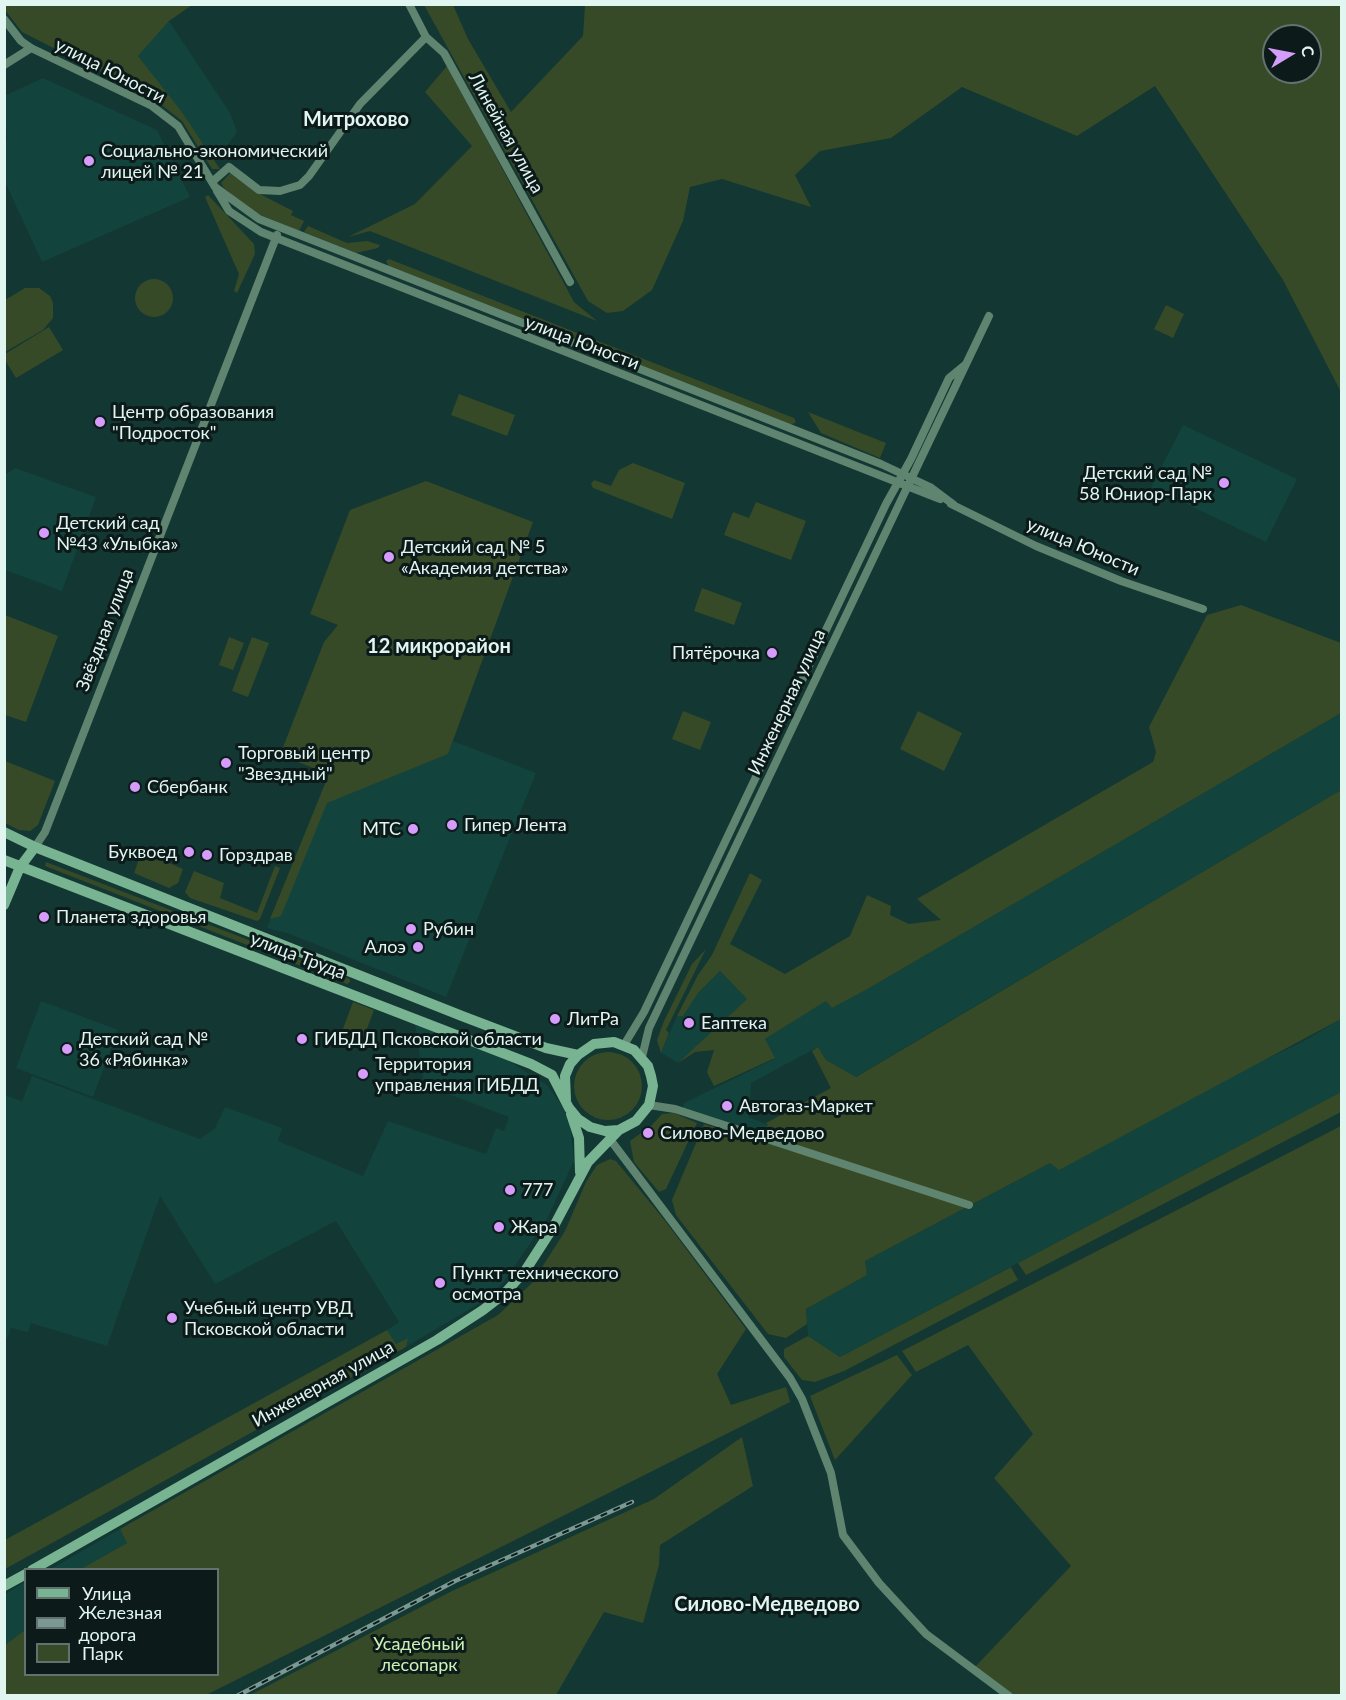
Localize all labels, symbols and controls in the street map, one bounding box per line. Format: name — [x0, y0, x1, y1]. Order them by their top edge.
north arrow — [1262, 24, 1322, 84]
street label: улица Юности — [51, 34, 169, 108]
text: С — [1298, 44, 1319, 58]
street label: Линейная улица — [464, 69, 548, 197]
district label: Митрохово — [303, 108, 409, 132]
place label: Социально-экономический лицей № 21 — [101, 140, 328, 182]
marker: Социально-экономический лицей № 21 — [82, 154, 96, 168]
street label: улица Юности — [522, 311, 642, 375]
place label: Центр образования "Подросток" — [112, 401, 274, 444]
marker: Центр образования "Подросток" — [93, 415, 107, 429]
place label: Детский сад № 58 Юниор-Парк — [1079, 462, 1212, 504]
marker: Детский сад № 58 Юниор-Парк — [1217, 476, 1231, 490]
place label: Детский сад №43 «Улыбка» — [56, 512, 178, 554]
street label: улица Юности — [1023, 513, 1143, 581]
marker: Детский сад №43 «Улыбка» — [37, 526, 51, 540]
place label: Детский сад № 5 «Академия детства» — [401, 536, 568, 578]
marker: Детский сад № 5 «Академия детства» — [382, 550, 396, 564]
street label: Звёздная улица — [72, 566, 138, 694]
street label: Инженерная улица — [744, 626, 830, 778]
district label: 12 микрорайон — [367, 635, 511, 659]
place label: Пятёрочка — [672, 642, 760, 664]
marker: Пятёрочка — [765, 646, 779, 660]
place label: Торговый центр "Звездный" — [238, 742, 370, 784]
marker: Торговый центр "Звездный" — [219, 756, 233, 770]
place label: Сбербанк — [147, 776, 228, 798]
marker: Сбербанк — [128, 780, 142, 794]
place label: Гипер Лента — [464, 814, 567, 836]
place label: МТС — [362, 818, 401, 840]
marker: Гипер Лента — [445, 818, 459, 832]
marker: МТС — [406, 822, 420, 836]
place label: Буквоед — [108, 841, 177, 863]
place label: Горздрав — [219, 844, 293, 866]
marker: Буквоед — [182, 845, 196, 859]
marker: Горздрав — [200, 848, 214, 862]
place label: Планета здоровья — [56, 906, 206, 928]
marker: Планета здоровья — [37, 910, 51, 924]
place label: Рубин — [423, 918, 474, 940]
marker: Рубин — [404, 922, 418, 936]
street label: улица Труда — [247, 928, 349, 984]
place label: Алоэ — [364, 936, 406, 958]
marker: Алоэ — [411, 940, 425, 954]
place label: ЛитРа — [567, 1008, 619, 1030]
marker: ЛитРа — [548, 1012, 562, 1026]
place label: Еаптека — [701, 1012, 767, 1034]
marker: Еаптека — [682, 1016, 696, 1030]
place label: Детский сад № 36 «Рябинка» — [79, 1028, 208, 1070]
place label: ГИБДД Псковской области — [314, 1028, 542, 1050]
marker: ГИБДД Псковской области — [295, 1032, 309, 1046]
marker: Детский сад № 36 «Рябинка» — [60, 1042, 74, 1056]
place label: Территория управления ГИБДД — [375, 1053, 539, 1096]
marker: Территория управления ГИБДД — [356, 1067, 370, 1081]
place label: Автогаз-Маркет — [739, 1095, 873, 1117]
marker: Автогаз-Маркет — [720, 1099, 734, 1113]
place label: Силово-Медведово — [660, 1122, 825, 1144]
marker: Силово-Медведово — [641, 1126, 655, 1140]
place label: 777 — [522, 1179, 553, 1201]
marker: 777 — [503, 1183, 517, 1197]
place label: Жара — [511, 1216, 558, 1238]
marker: Жара — [492, 1220, 506, 1234]
place label: Пункт технического осмотра — [452, 1262, 619, 1304]
marker: Пункт технического осмотра — [433, 1276, 447, 1290]
place label: Учебный центр УВД Псковской области — [184, 1297, 353, 1340]
marker: Учебный центр УВД Псковской области — [165, 1311, 179, 1325]
street label: Инженерная улица — [248, 1336, 398, 1432]
legend — [24, 1568, 219, 1676]
text: Улица — [82, 1582, 132, 1604]
district label: Силово-Медведово — [674, 1593, 860, 1617]
text: Железная дорога — [78, 1601, 162, 1645]
park label: Усадебный лесопарк — [373, 1633, 465, 1676]
text: Парк — [82, 1642, 123, 1664]

